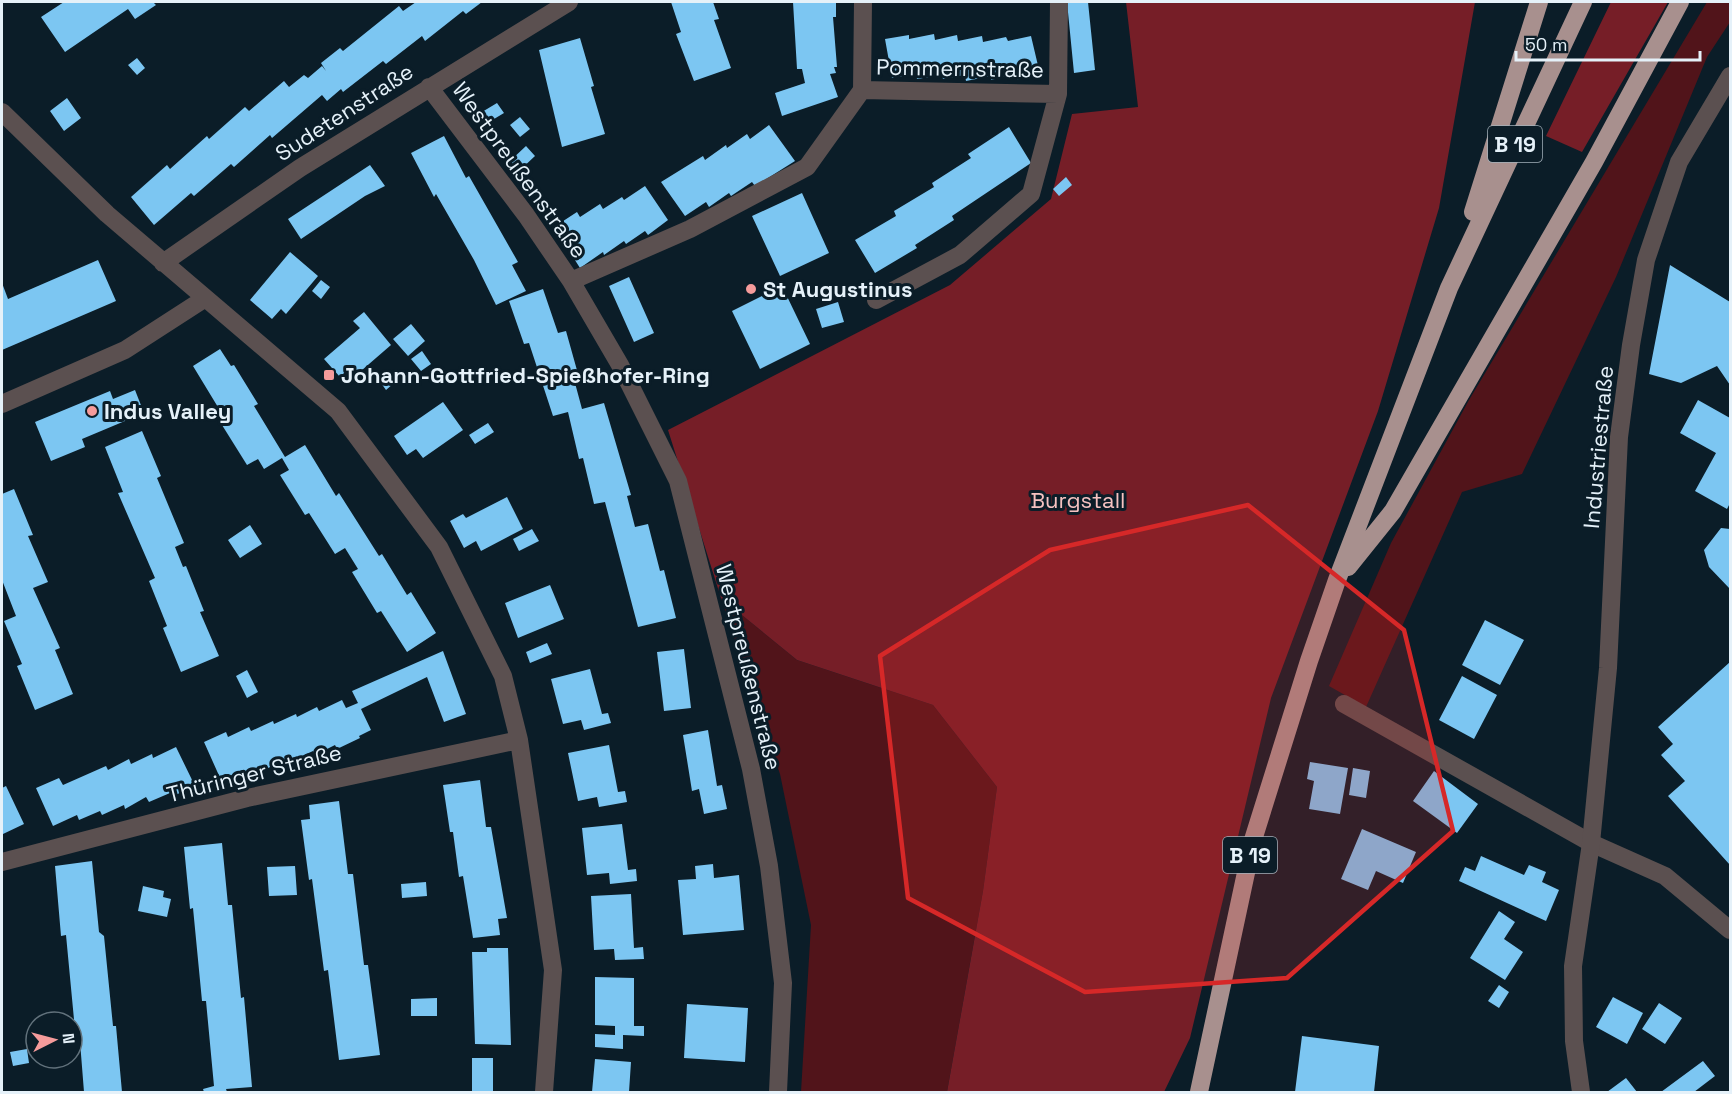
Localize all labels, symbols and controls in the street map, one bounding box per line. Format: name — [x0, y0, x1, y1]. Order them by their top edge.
scale bar — [1516, 24, 1700, 62]
text: 50 m — [1525, 33, 1567, 56]
street label: Pommernstraße — [876, 53, 1044, 83]
street label: Sudetenstraße — [270, 57, 418, 167]
street label: Westpreußenstraße — [447, 76, 593, 264]
road number: B 19 — [1488, 126, 1542, 162]
place label: St Augustinus — [763, 275, 912, 303]
marker: St Augustinus — [744, 282, 758, 296]
place label: Johann-Gottfried-Spießhofer-Ring — [341, 361, 710, 389]
street label: Industriestraße — [1577, 364, 1619, 530]
marker: Johann-Gottfried-Spießhofer-Ring — [322, 368, 336, 382]
place label: Indus Valley — [104, 397, 231, 425]
marker: Indus Valley — [85, 404, 99, 418]
park label: Burgstall — [1031, 486, 1125, 514]
street label: Westpreußenstraße — [710, 561, 788, 773]
street label: Thüringer Straße — [164, 738, 344, 808]
road number: B 19 — [1223, 837, 1277, 873]
north arrow — [24, 1010, 84, 1070]
text: N — [57, 1032, 79, 1045]

